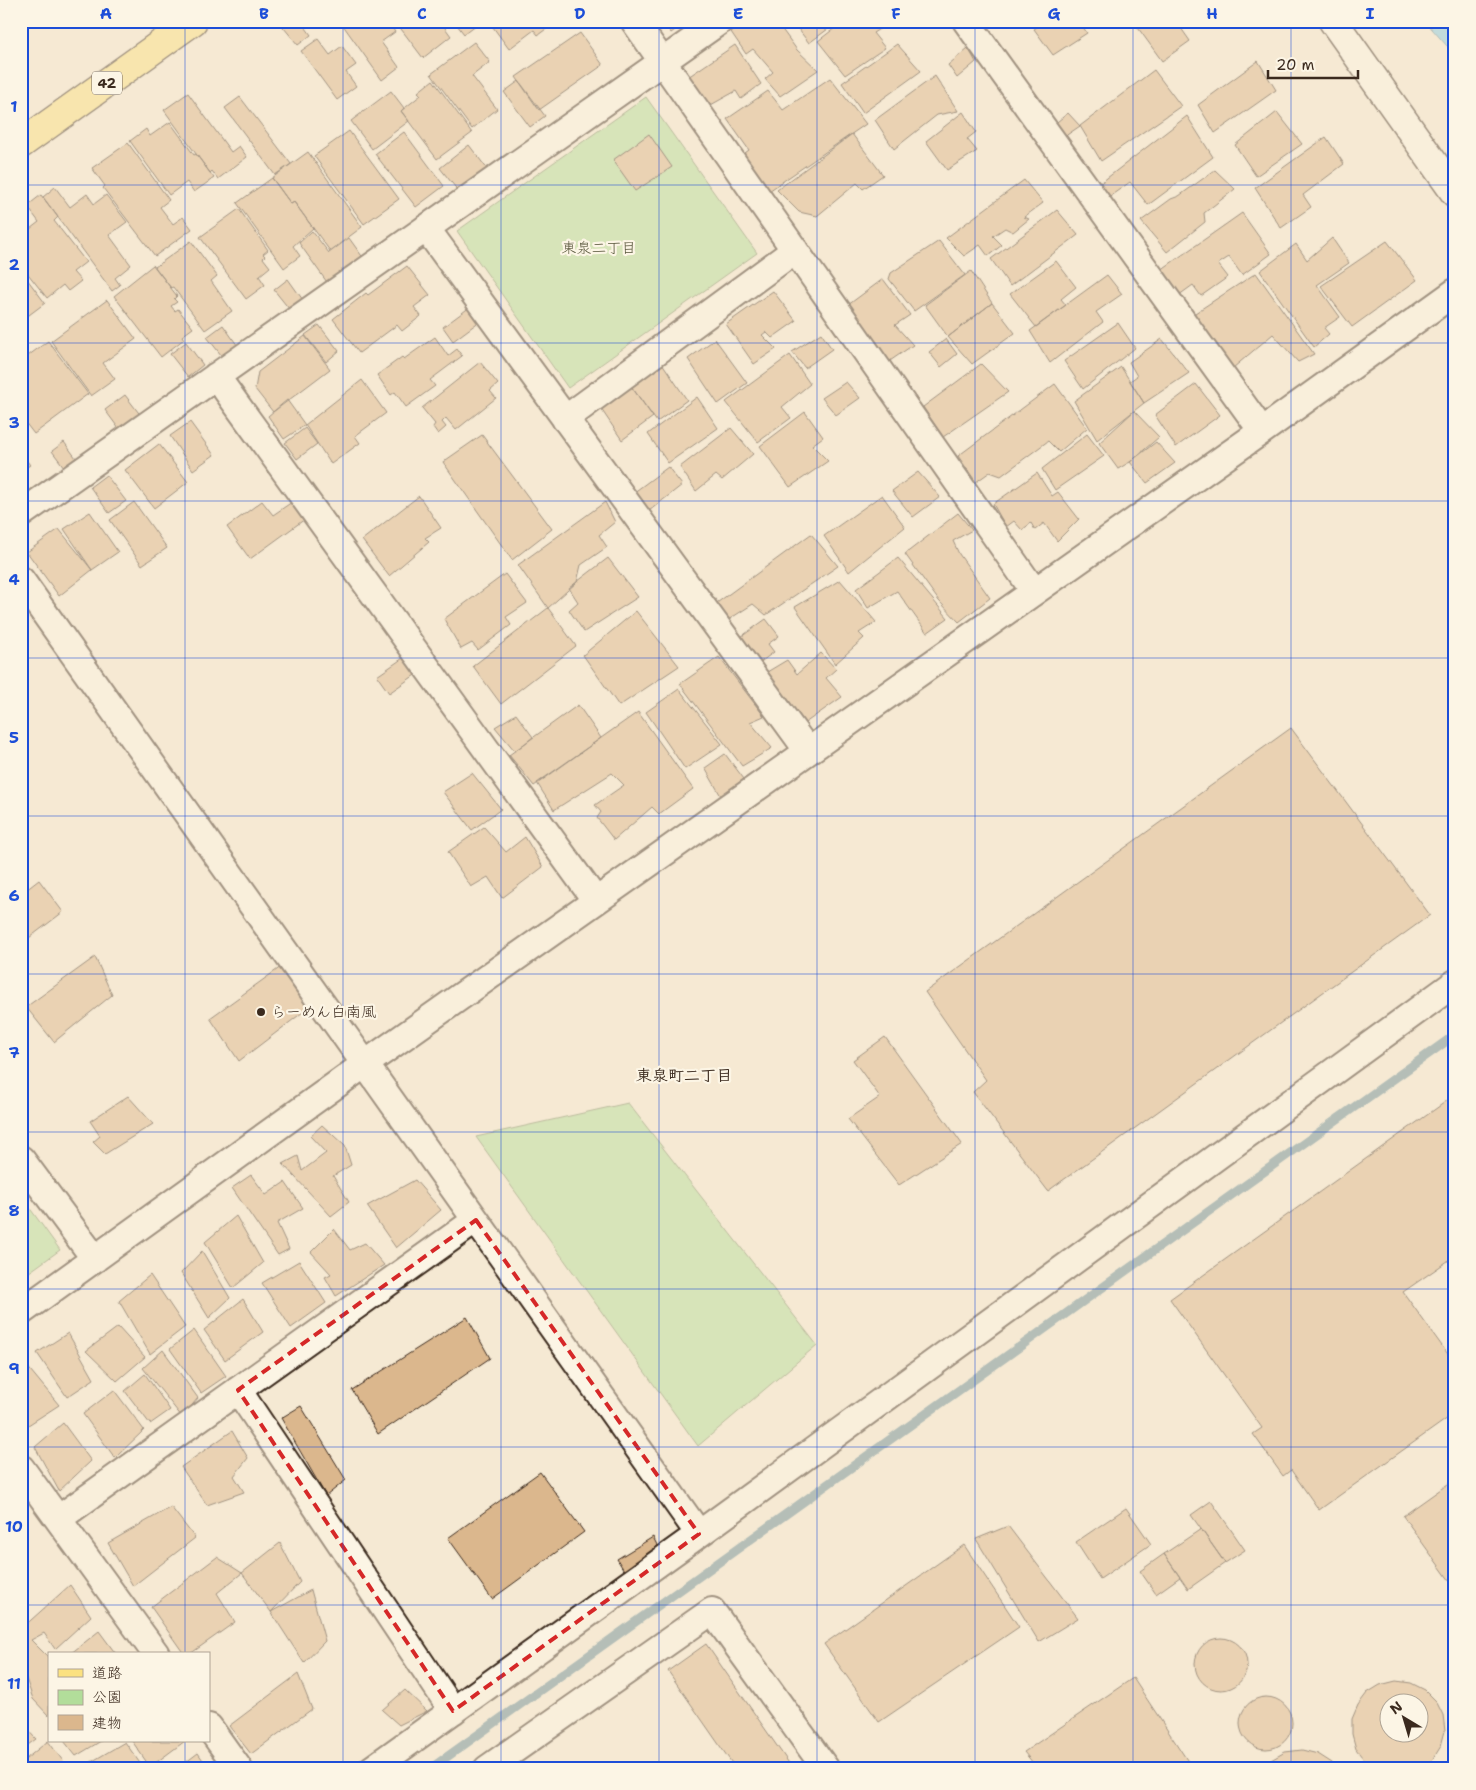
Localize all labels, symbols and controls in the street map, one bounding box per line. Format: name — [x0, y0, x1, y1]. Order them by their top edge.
text: A — [100, 3, 112, 24]
text: B — [259, 3, 269, 24]
text: C — [417, 3, 427, 24]
text: D — [574, 3, 586, 24]
text: E — [733, 3, 743, 24]
text: F — [891, 3, 901, 24]
text: G — [1048, 3, 1061, 24]
text: H — [1206, 3, 1218, 24]
text: I — [1366, 3, 1375, 24]
scale bar — [1268, 48, 1358, 80]
text: 20 m — [1276, 55, 1315, 75]
road number: 42 — [92, 72, 122, 95]
text: 1 — [10, 96, 18, 117]
park label: 東泉二丁目 — [561, 238, 637, 258]
text: 2 — [8, 254, 20, 275]
text: 3 — [8, 412, 20, 433]
text: 4 — [8, 569, 20, 590]
text: 5 — [9, 727, 19, 748]
text: 6 — [8, 885, 20, 906]
place label: らーめん白南風 — [271, 1002, 376, 1022]
marker: らーめん白南風 — [255, 1006, 267, 1018]
text: 7 — [8, 1042, 20, 1063]
district label: 東泉町二丁目 — [636, 1065, 732, 1086]
text: 8 — [8, 1200, 20, 1221]
text: 9 — [8, 1358, 20, 1379]
text: 10 — [5, 1516, 23, 1537]
legend — [48, 1652, 210, 1742]
text: 道路 — [92, 1663, 122, 1683]
text: 11 — [7, 1673, 21, 1694]
text: 公園 — [92, 1687, 122, 1707]
north arrow — [1378, 1692, 1428, 1742]
text: N — [1386, 1697, 1406, 1718]
text: 建物 — [92, 1713, 122, 1733]

